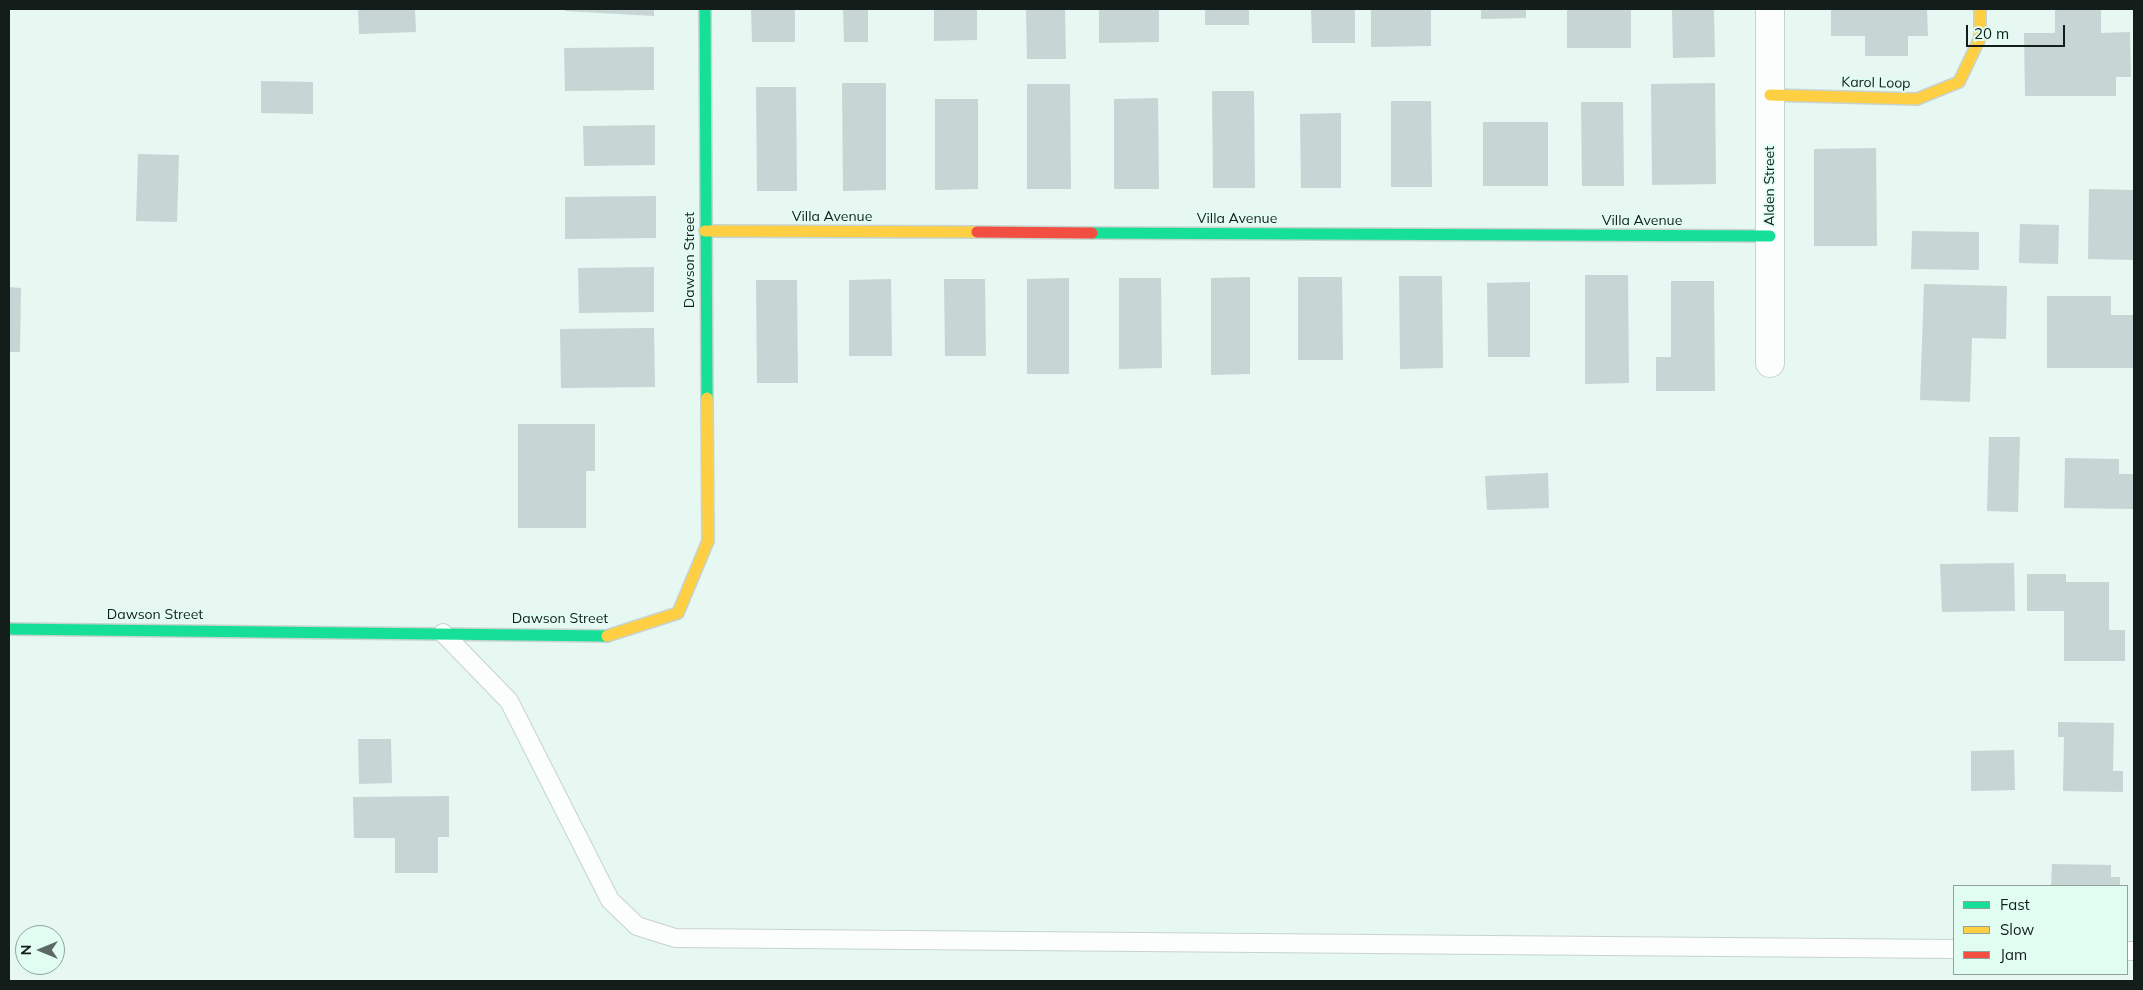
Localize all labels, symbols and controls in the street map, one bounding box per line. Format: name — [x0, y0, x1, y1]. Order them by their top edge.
scale bar — [1968, 15, 2067, 47]
text: 20 m — [1974, 24, 2009, 43]
street label: Karol Loop — [1841, 74, 1911, 92]
street label: Alden Street — [1762, 146, 1778, 226]
street label: Villa Avenue — [792, 209, 872, 225]
street label: Villa Avenue — [1197, 211, 1277, 227]
street label: Dawson Street — [682, 212, 698, 308]
street label: Villa Avenue — [1602, 213, 1682, 229]
street label: Dawson Street — [107, 607, 203, 623]
street label: Dawson Street — [512, 611, 608, 627]
legend — [1953, 885, 2128, 975]
text: Fast — [2000, 895, 2030, 914]
text: Slow — [2000, 920, 2034, 939]
north arrow — [15, 925, 65, 975]
text: N — [17, 945, 35, 955]
text: Jam — [2000, 945, 2027, 964]

